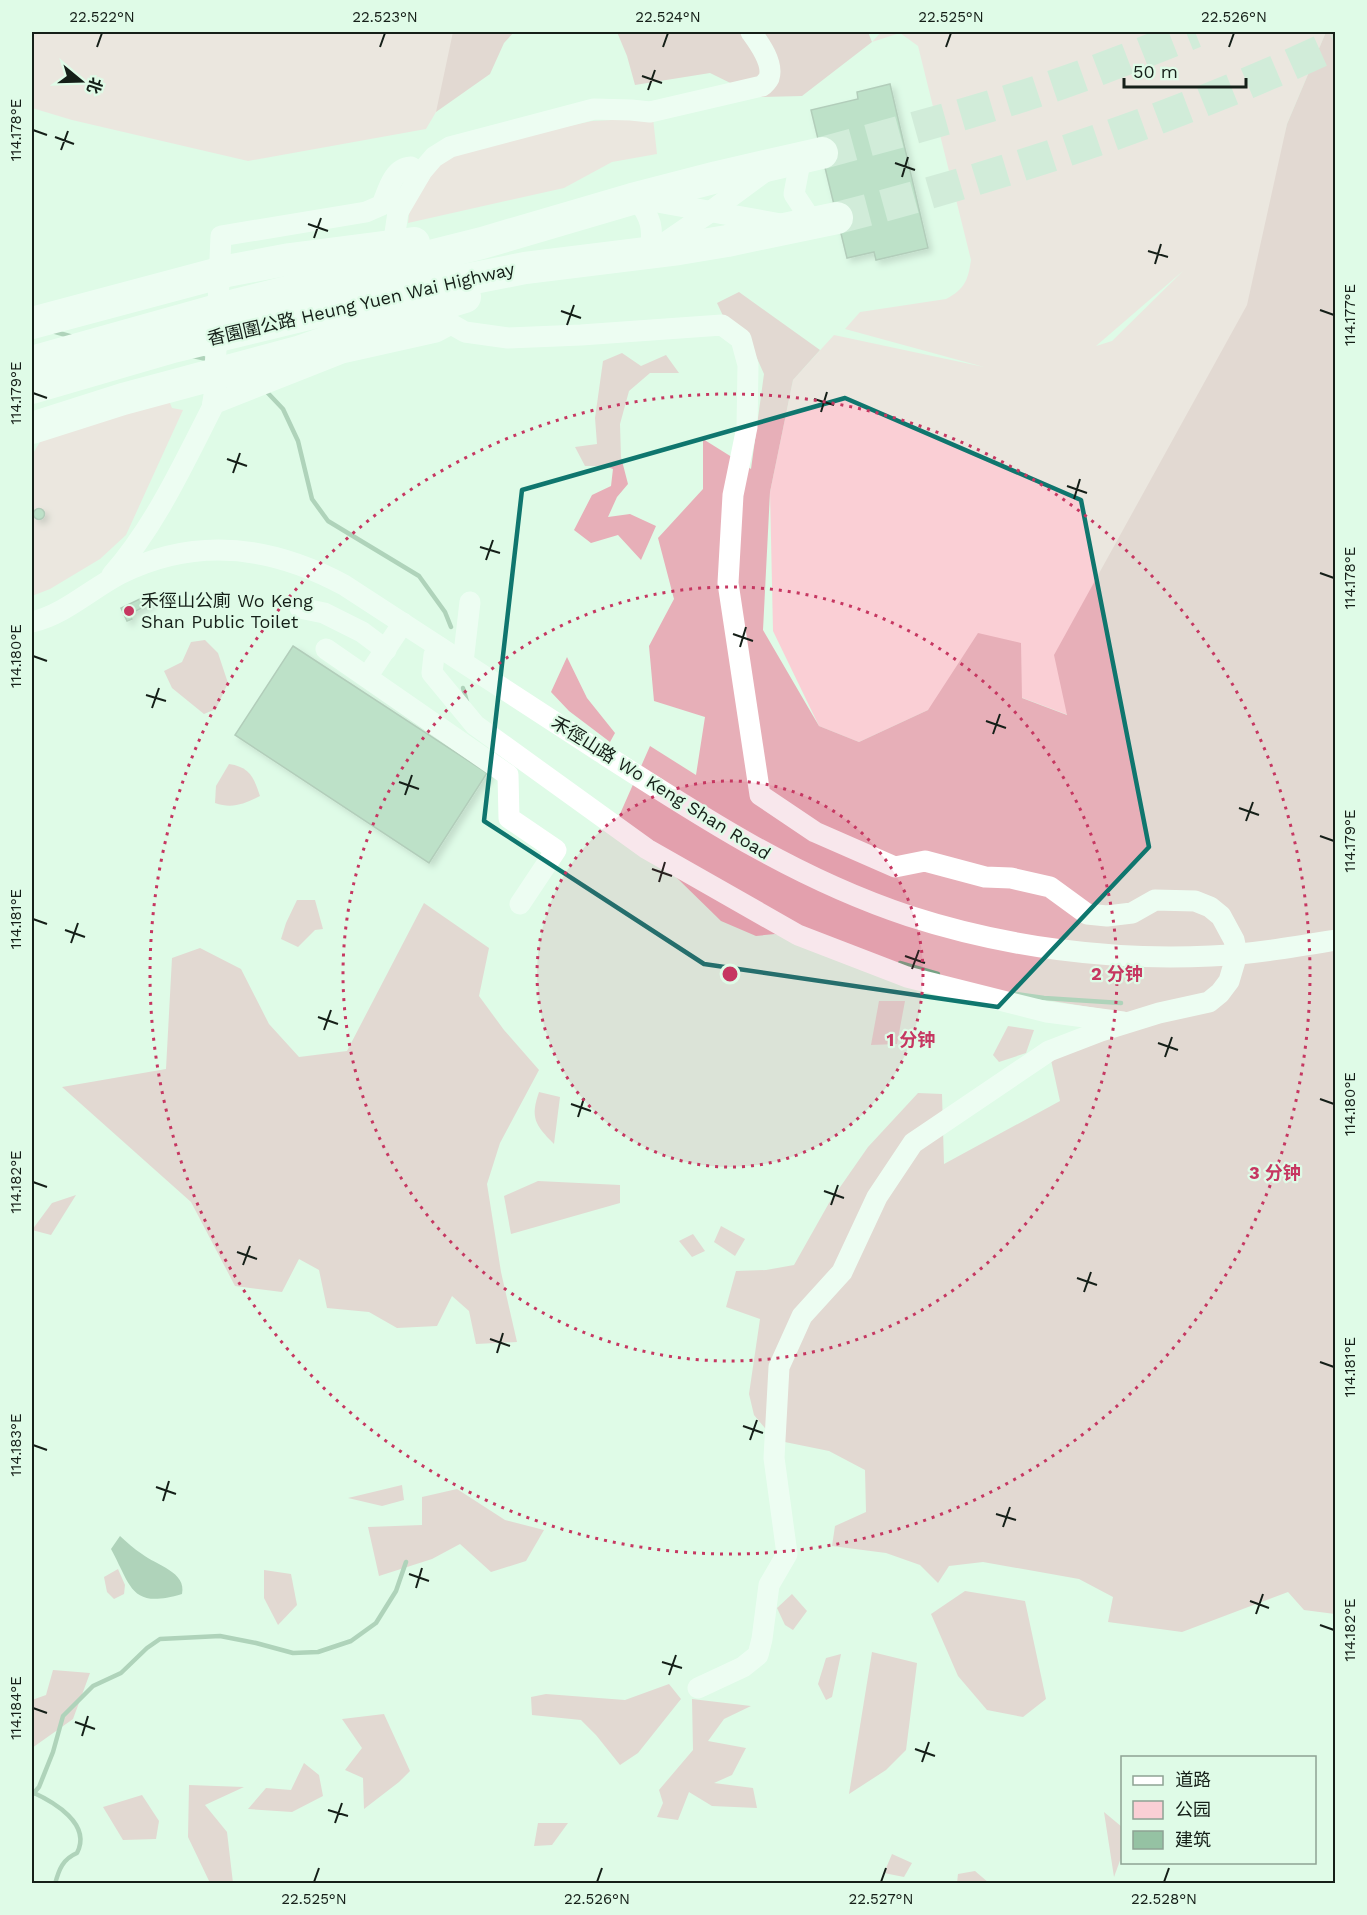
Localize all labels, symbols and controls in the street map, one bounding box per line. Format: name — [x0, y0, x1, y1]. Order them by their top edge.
text: 22.522°N — [69, 8, 135, 26]
text: 22.523°N — [352, 8, 418, 26]
text: 22.524°N — [635, 8, 701, 26]
text: 22.525°N — [918, 8, 984, 26]
text: 22.526°N — [1201, 8, 1267, 26]
north arrow — [51, 51, 111, 111]
scale bar — [1124, 51, 1246, 89]
text: 50 m — [1133, 61, 1178, 82]
text: 北 — [83, 75, 106, 96]
text: 114.178°E — [7, 99, 25, 161]
street label: 香園圍公路 Heung Yuen Wai Highway — [205, 258, 517, 349]
text: 114.177°E — [1341, 284, 1359, 346]
text: 114.179°E — [7, 362, 25, 424]
text: 114.178°E — [1341, 547, 1359, 609]
place label: 禾徑山公廁 Wo Keng Shan Public Toilet — [141, 590, 313, 632]
marker: 禾徑山公廁 Wo Keng Shan Public Toilet — [122, 604, 136, 618]
text: 114.180°E — [7, 624, 25, 688]
street label: 禾徑山路 Wo Keng Shan Road — [548, 711, 775, 864]
text: 114.179°E — [1341, 810, 1359, 872]
text: 114.181°E — [7, 889, 25, 949]
text: 2 分钟 — [1091, 963, 1143, 984]
centre of rings — [720, 964, 740, 984]
text: 1 分钟 — [887, 1029, 935, 1050]
text: 114.180°E — [1341, 1072, 1359, 1136]
text: 114.182°E — [7, 1150, 25, 1214]
text: 3 分钟 — [1249, 1162, 1301, 1183]
text: 114.181°E — [1341, 1337, 1359, 1397]
text: 114.183°E — [7, 1414, 25, 1476]
text: 114.182°E — [1341, 1598, 1359, 1662]
text: 114.184°E — [7, 1676, 25, 1740]
legend — [1121, 1756, 1316, 1864]
text: 道路 — [1175, 1769, 1211, 1790]
text: 公园 — [1175, 1799, 1211, 1820]
text: 建筑 — [1175, 1829, 1211, 1850]
text: 22.525°N — [281, 1890, 347, 1908]
text: 22.526°N — [564, 1890, 630, 1908]
text: 22.527°N — [849, 1890, 913, 1908]
text: 22.528°N — [1131, 1890, 1197, 1908]

